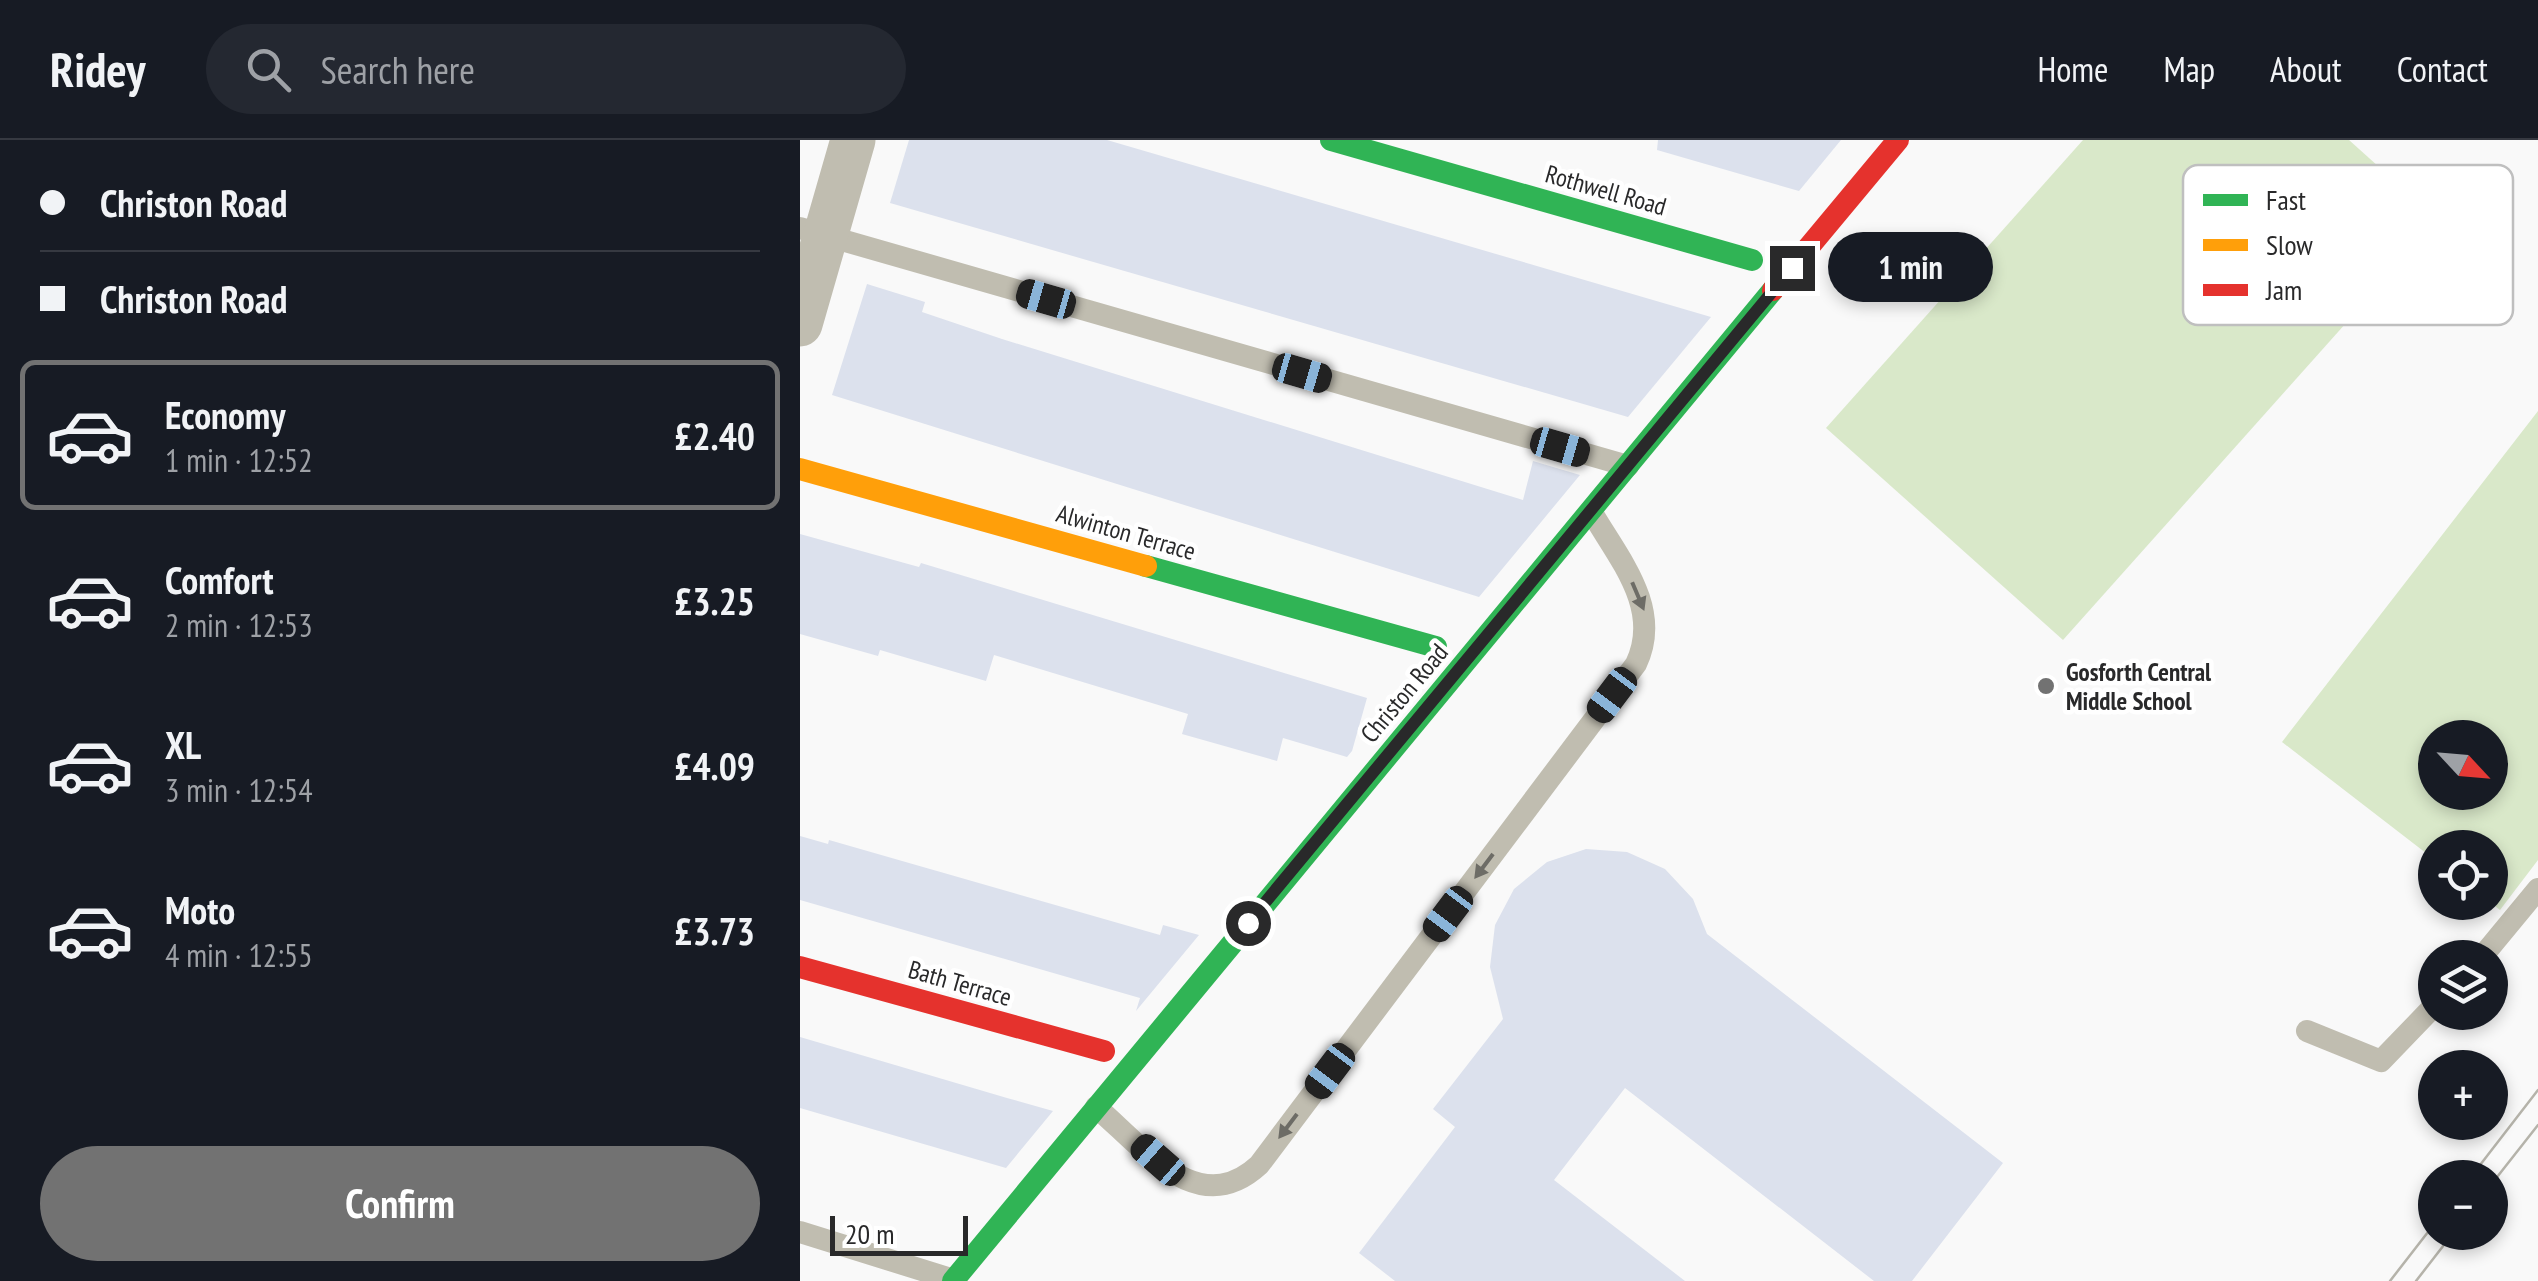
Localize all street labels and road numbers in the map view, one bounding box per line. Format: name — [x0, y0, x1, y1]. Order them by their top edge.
street label: Rothwell Road — [1542, 158, 1670, 222]
street label: Alwinton Terrace — [1053, 497, 1199, 567]
street label: Christon Road — [1353, 637, 1455, 749]
street label: Bath Terrace — [905, 953, 1015, 1013]

